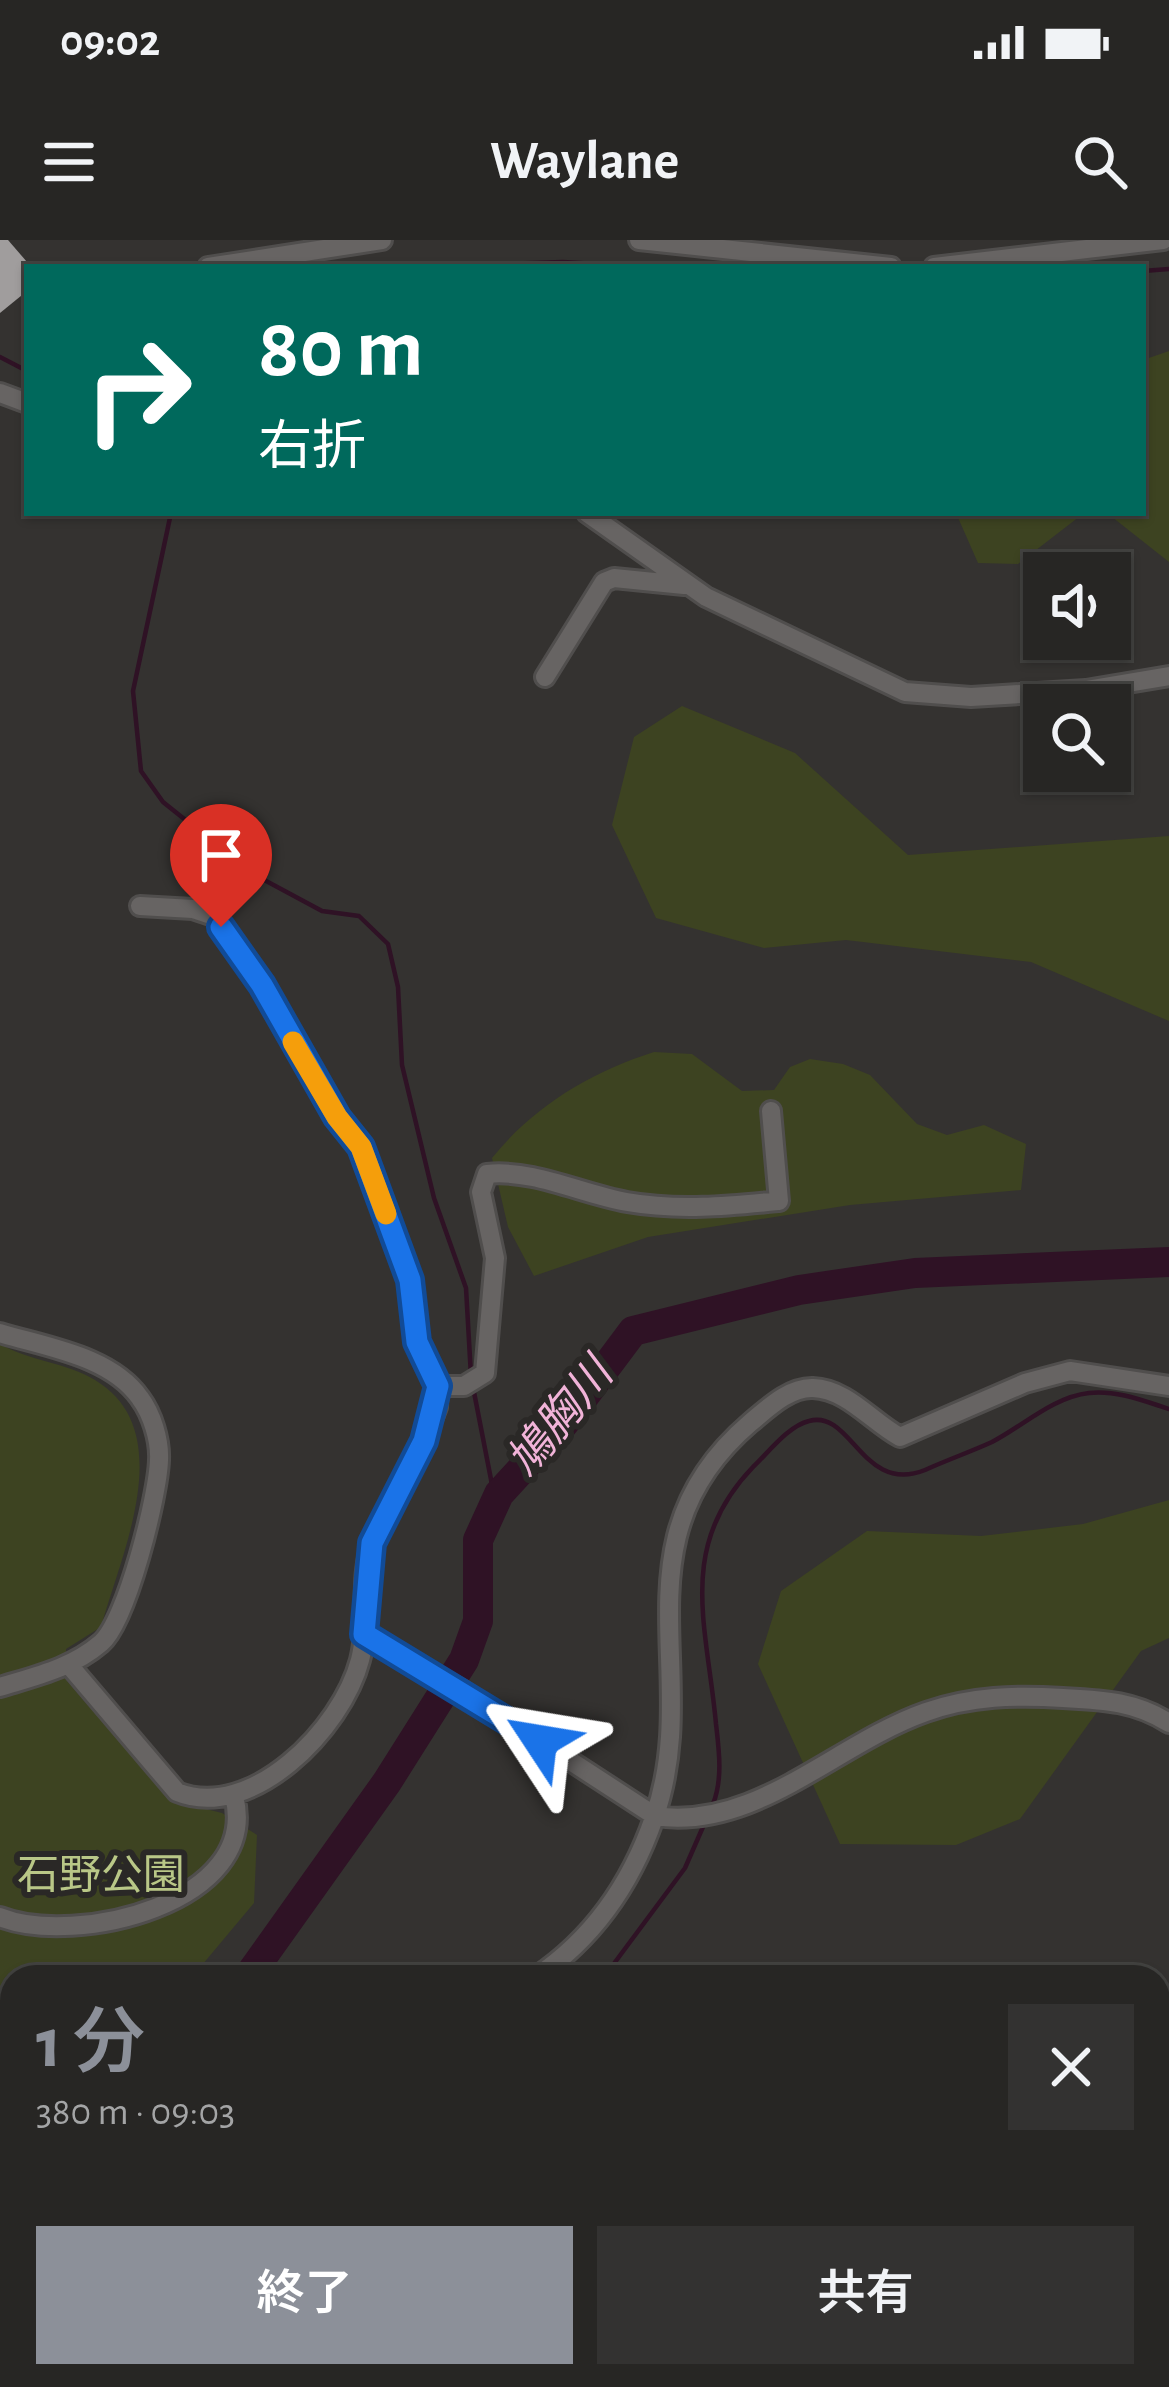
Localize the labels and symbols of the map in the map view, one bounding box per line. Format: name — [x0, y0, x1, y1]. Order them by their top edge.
pin — [170, 804, 272, 927]
water label: 鳩胸川 — [499, 1347, 623, 1485]
position arrow — [477, 1678, 603, 1804]
park label: 石野公園 — [17, 1855, 185, 1897]

